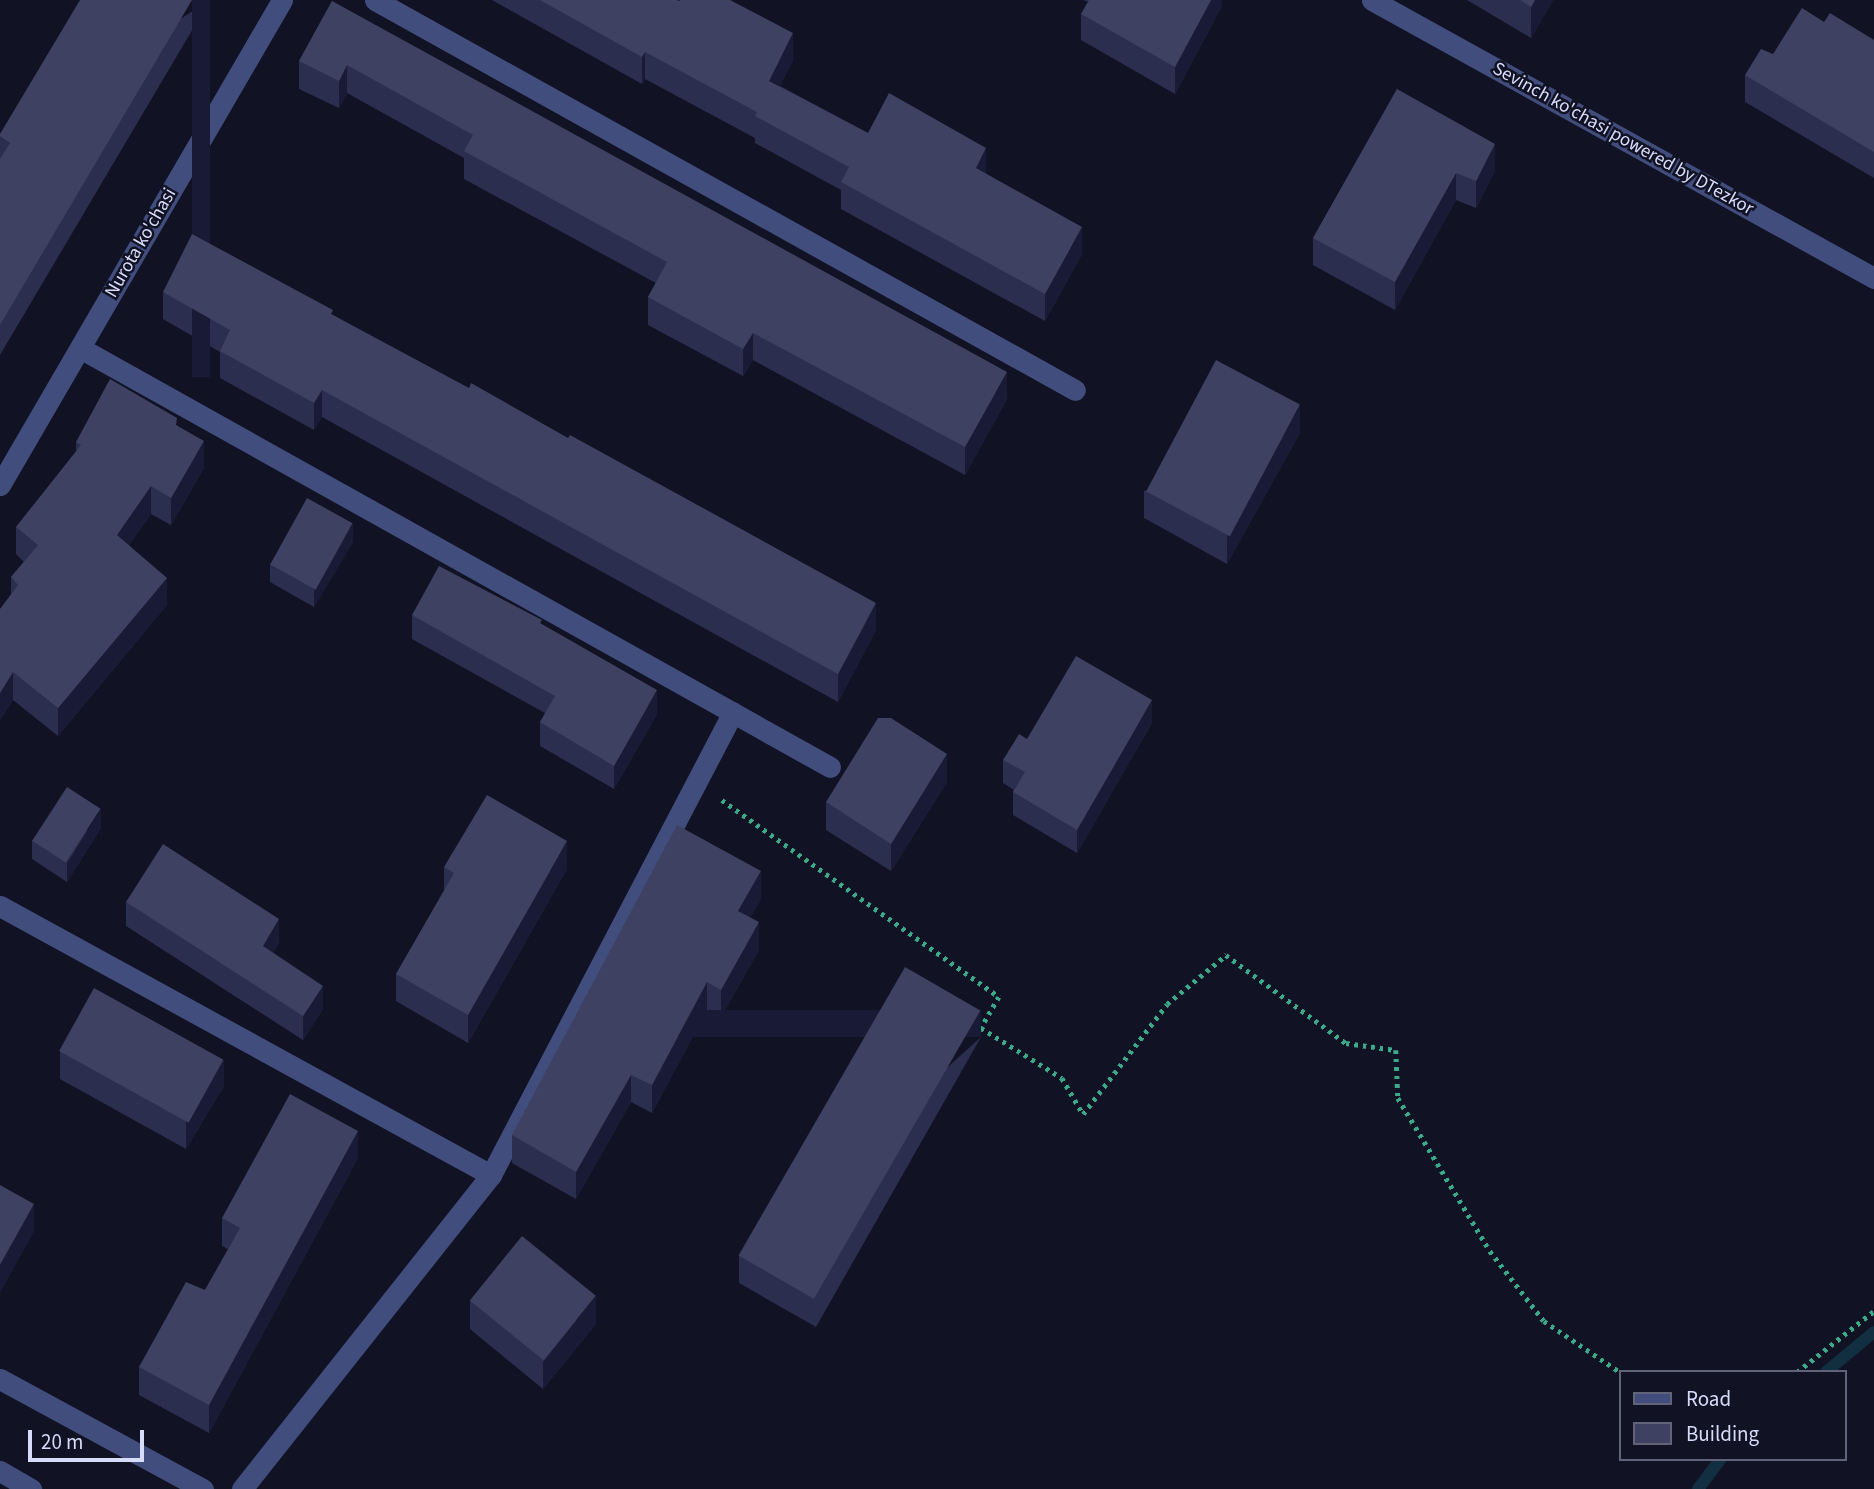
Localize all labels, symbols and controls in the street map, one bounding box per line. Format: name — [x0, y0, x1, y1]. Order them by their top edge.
street label: Sevinch ko'chasi powered by DTezkor — [1488, 57, 1758, 221]
street label: Nurota ko'chasi — [100, 184, 182, 302]
legend — [1618, 1370, 1846, 1461]
text: Road — [1686, 1384, 1731, 1414]
scale bar — [32, 1416, 147, 1460]
text: Building — [1686, 1419, 1759, 1449]
text: 20 m — [41, 1427, 83, 1457]

